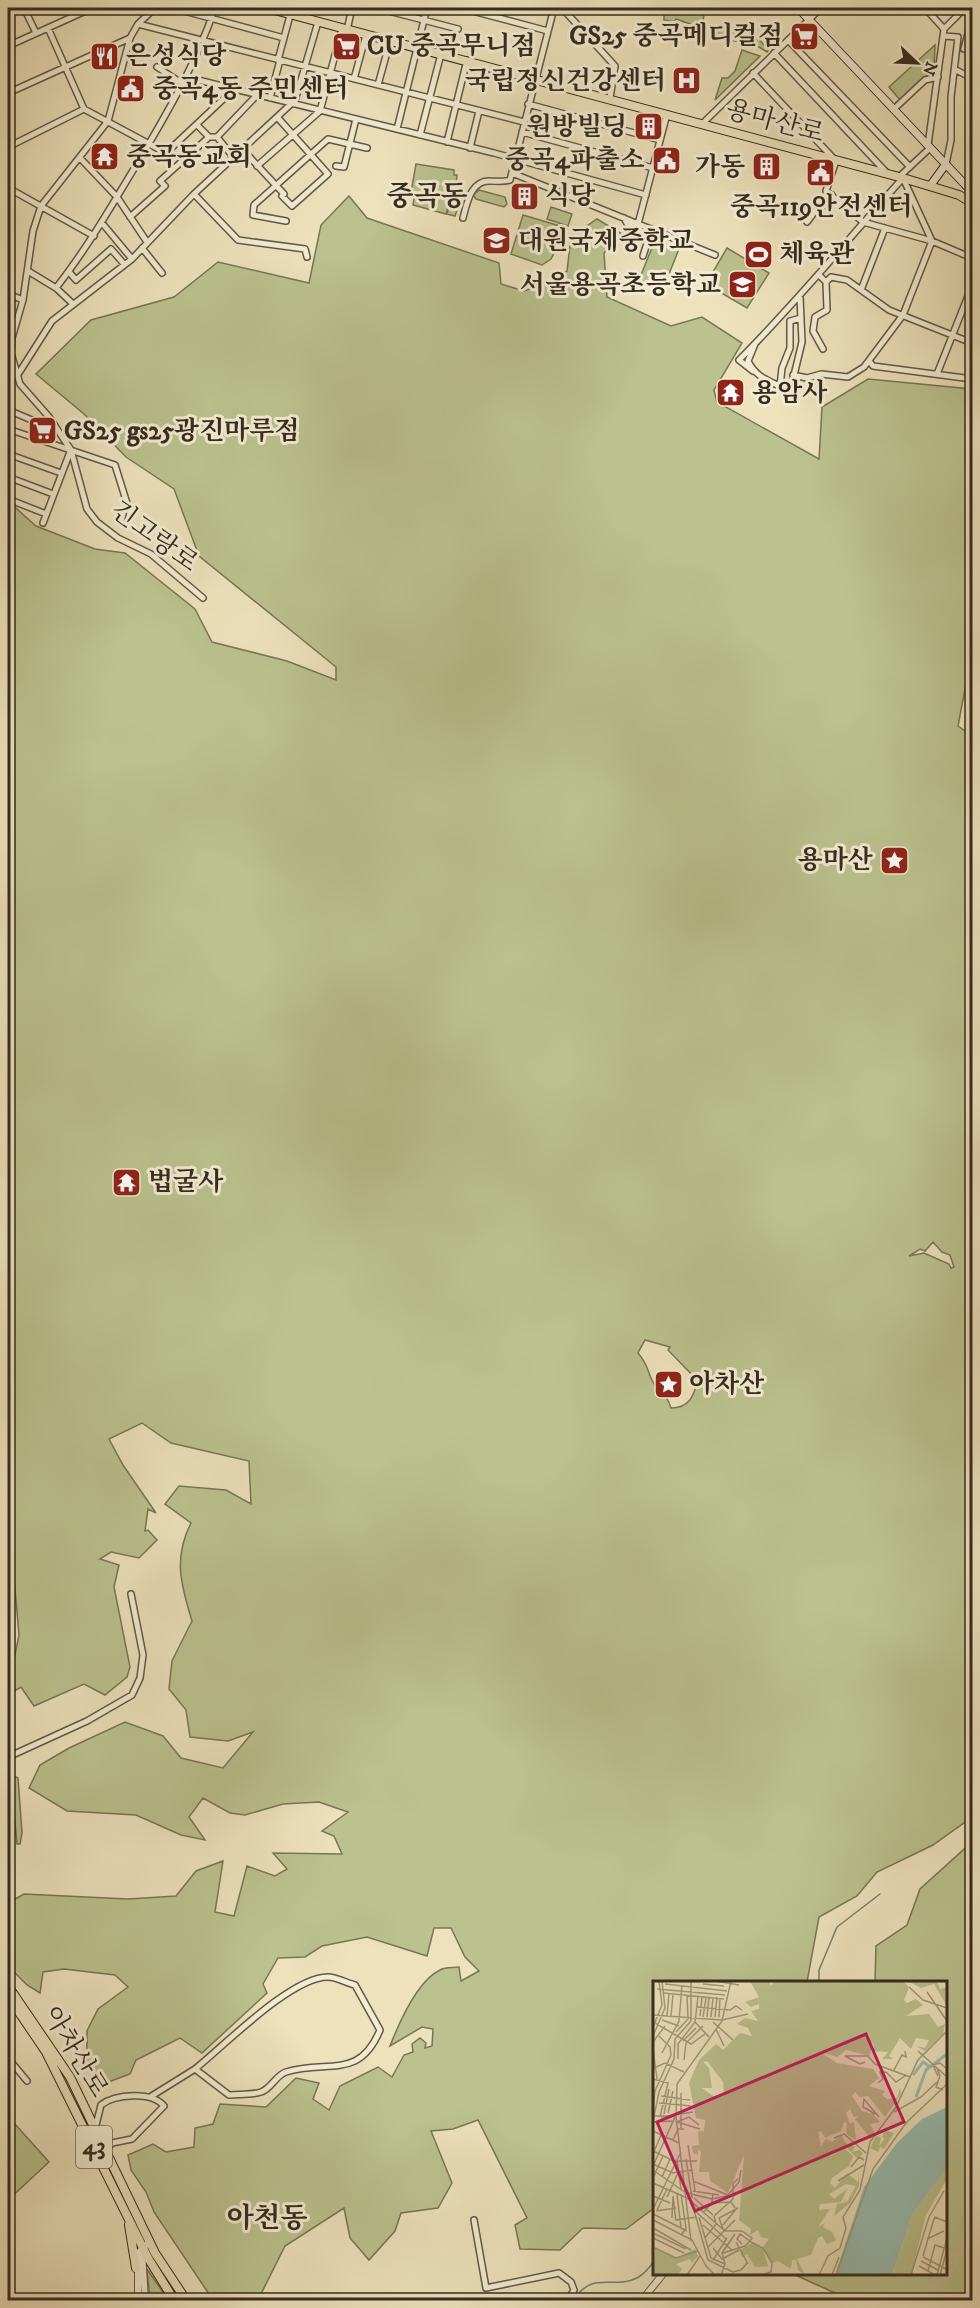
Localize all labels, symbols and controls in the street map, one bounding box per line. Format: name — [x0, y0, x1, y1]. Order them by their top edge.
place label: GS25 중곡메디컬점 — [569, 20, 783, 53]
supermarket icon: GS25 중곡메디컬점 — [788, 20, 820, 52]
supermarket icon: CU 중곡무니점 — [330, 30, 362, 62]
place label: CU 중곡무니점 — [367, 30, 536, 63]
north arrow — [887, 33, 947, 93]
restaurant icon: 은성식당 — [89, 40, 121, 72]
place label: 은성식당 — [126, 40, 227, 73]
text: N — [918, 59, 942, 78]
place label: 국립정신건강센터 — [465, 65, 666, 98]
hospital icon: 국립정신건강센터 — [671, 65, 703, 97]
public building icon: 중곡4동 주민센터 — [115, 73, 147, 105]
place label: 중곡4동 주민센터 — [152, 73, 348, 106]
street label: 용마산로 — [722, 93, 828, 151]
place label: 원방빌딩 — [527, 111, 627, 144]
building icon: 원방빌딩 — [632, 111, 664, 143]
temple icon: 중곡동교회 — [89, 141, 121, 173]
place label: 중곡동교회 — [126, 141, 252, 174]
place label: 중곡4파출소 — [504, 144, 645, 177]
public building icon: 중곡4파출소 — [650, 144, 682, 176]
place label: 가동 — [695, 151, 745, 184]
building icon: 가동 — [750, 151, 782, 183]
public building icon: 중곡119안전센터 — [805, 157, 837, 189]
district label: 중곡동 — [386, 179, 468, 214]
building icon: 식당 — [508, 180, 540, 212]
place label: 식당 — [545, 180, 596, 213]
place label: 중곡119안전센터 — [730, 191, 912, 224]
school or university icon: 대원국제중학교 — [481, 225, 513, 257]
place label: 대원국제중학교 — [518, 225, 694, 258]
sports icon: 체육관 — [742, 238, 774, 270]
place label: 체육관 — [779, 238, 855, 271]
place label: 서울용곡초등학교 — [520, 269, 721, 302]
school or university icon: 서울용곡초등학교 — [726, 269, 758, 301]
temple icon: 용암사 — [715, 377, 747, 409]
place label: 용암사 — [752, 377, 828, 410]
supermarket icon: GS25 gs25광진마루점 — [27, 415, 59, 447]
place label: GS25 gs25광진마루점 — [64, 415, 299, 448]
street label: 긴고랑로 — [104, 494, 204, 580]
place label: 용마산 — [798, 844, 873, 877]
place icon: 용마산 — [878, 844, 910, 876]
temple icon: 법굴사 — [111, 1166, 143, 1198]
place label: 법굴사 — [148, 1166, 224, 1199]
place icon: 아차산 — [652, 1368, 684, 1400]
place label: 아차산 — [689, 1368, 764, 1401]
inset map — [653, 1981, 947, 2275]
street label: 아차산로 — [35, 2000, 115, 2104]
road number: 43 — [76, 2126, 112, 2168]
district label: 아천동 — [226, 2201, 308, 2236]

